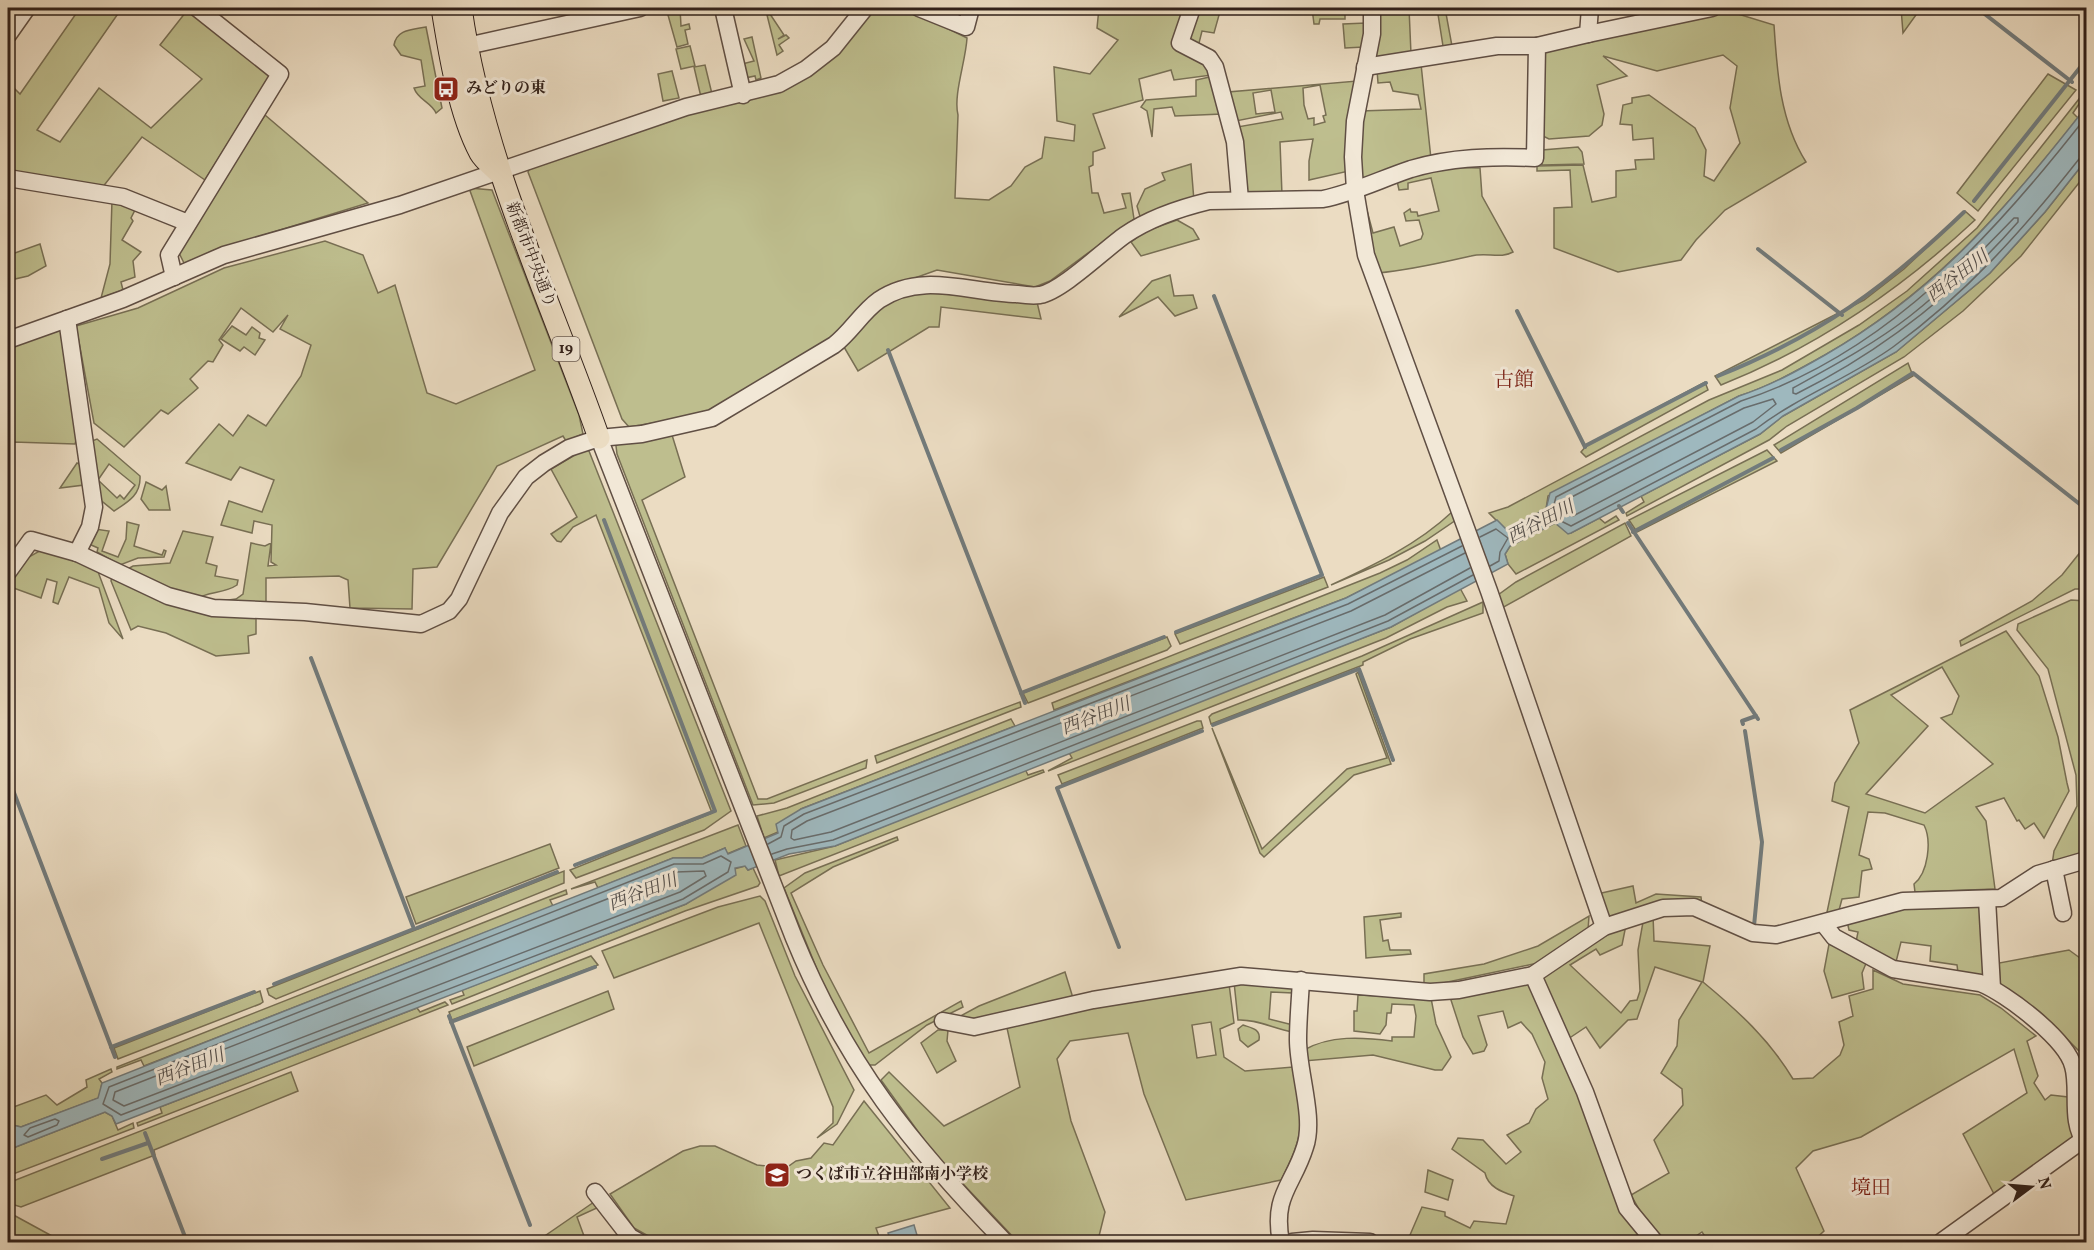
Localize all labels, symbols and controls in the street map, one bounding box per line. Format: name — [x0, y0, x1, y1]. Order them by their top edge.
bus stop icon: みどりの東 — [431, 74, 461, 104]
place label: みどりの東 — [466, 78, 546, 100]
street label: 新都市中央通り — [500, 199, 560, 311]
water label: 西谷田川 — [1922, 244, 1996, 309]
road number: 19 — [552, 337, 580, 361]
district label: 古館 — [1494, 367, 1534, 395]
water label: 西谷田川 — [1503, 495, 1581, 550]
water label: 西谷田川 — [1058, 692, 1136, 742]
water label: 西谷田川 — [605, 868, 683, 918]
water label: 西谷田川 — [152, 1043, 230, 1093]
north arrow — [2001, 1157, 2061, 1217]
school or university icon: つくば市立谷田部南小学校 — [762, 1160, 792, 1190]
place label: つくば市立谷田部南小学校 — [796, 1164, 989, 1186]
district label: 境田 — [1851, 1175, 1891, 1203]
text: N — [2031, 1175, 2056, 1192]

